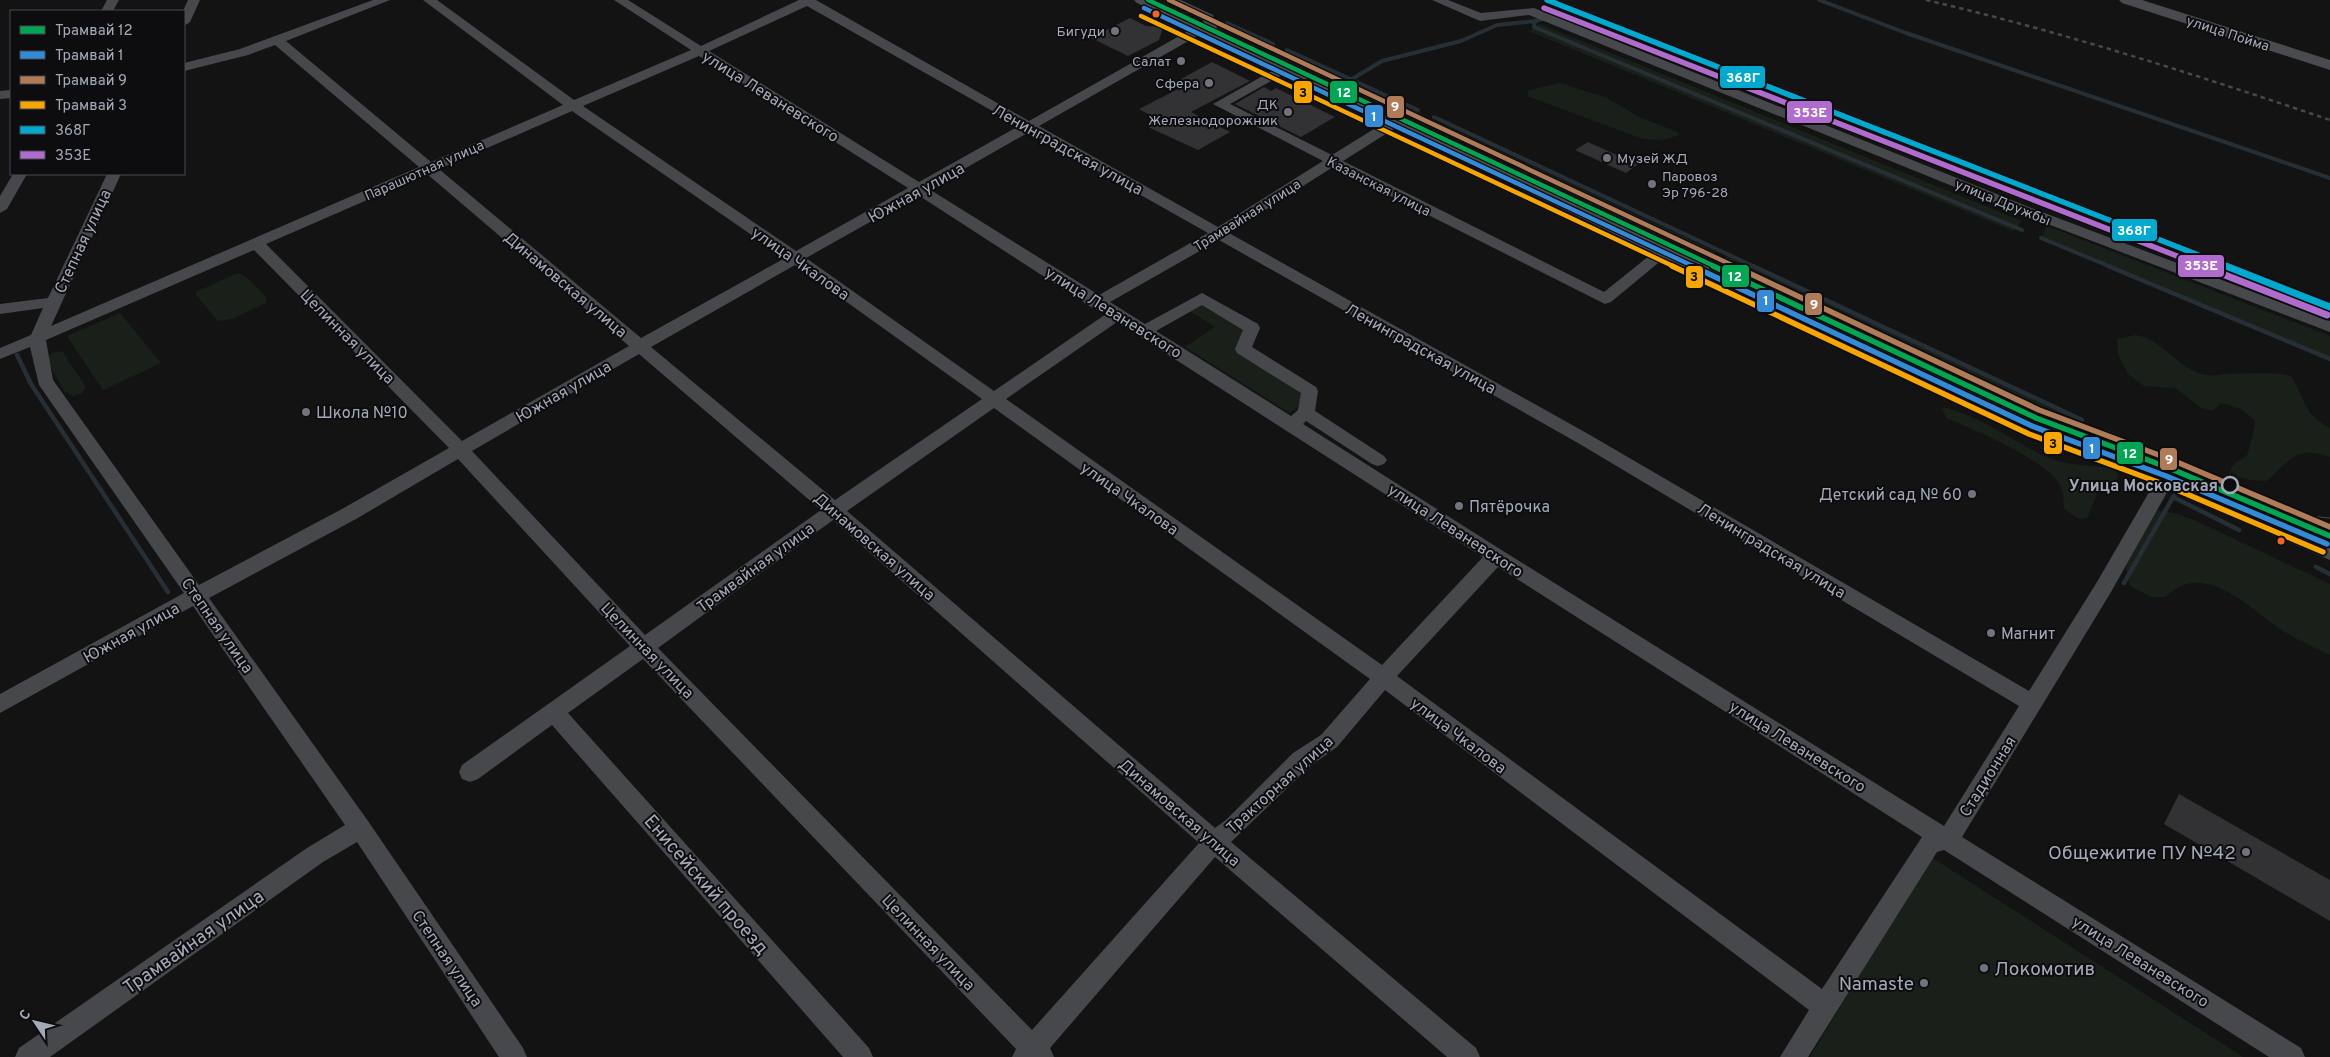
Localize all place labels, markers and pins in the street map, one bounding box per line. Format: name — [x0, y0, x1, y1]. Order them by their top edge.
unlabelled marker — [1151, 9, 1161, 19]
place label: Бигуди — [1057, 24, 1105, 41]
marker: Бигуди — [1109, 25, 1121, 37]
place label: Салат — [1132, 54, 1171, 71]
marker: Салат — [1175, 55, 1187, 67]
place label: Сфера — [1155, 76, 1199, 93]
marker: Сфера — [1203, 77, 1215, 89]
place label: ДК Железнодорожник — [1148, 97, 1278, 130]
marker: ДК Железнодорожник — [1282, 106, 1294, 118]
place label: Музей ЖД — [1617, 151, 1688, 168]
marker: Музей ЖД — [1601, 152, 1613, 164]
place label: Паровоз Эр 796-28 — [1662, 169, 1728, 202]
marker: Паровоз Эр 796-28 — [1646, 178, 1658, 190]
place label: Школа №10 — [316, 404, 408, 424]
marker: Школа №10 — [300, 406, 312, 418]
marker: Улица Московская — [2221, 476, 2239, 494]
place label: Улица Московская — [2069, 477, 2218, 497]
place label: Детский сад № 60 — [1819, 486, 1962, 506]
marker: Детский сад № 60 — [1966, 488, 1978, 500]
place label: Пятёрочка — [1469, 498, 1550, 518]
marker: Пятёрочка — [1453, 500, 1465, 512]
unlabelled marker — [2276, 536, 2286, 546]
place label: Магнит — [2001, 625, 2055, 645]
marker: Магнит — [1985, 627, 1997, 639]
place label: Общежитие ПУ №42 — [2048, 842, 2236, 866]
marker: Общежитие ПУ №42 — [2240, 846, 2252, 858]
place label: Локомотив — [1994, 958, 2095, 982]
marker: Локомотив — [1978, 962, 1990, 974]
place label: Namaste — [1839, 973, 1914, 997]
marker: Namaste — [1918, 977, 1930, 989]

